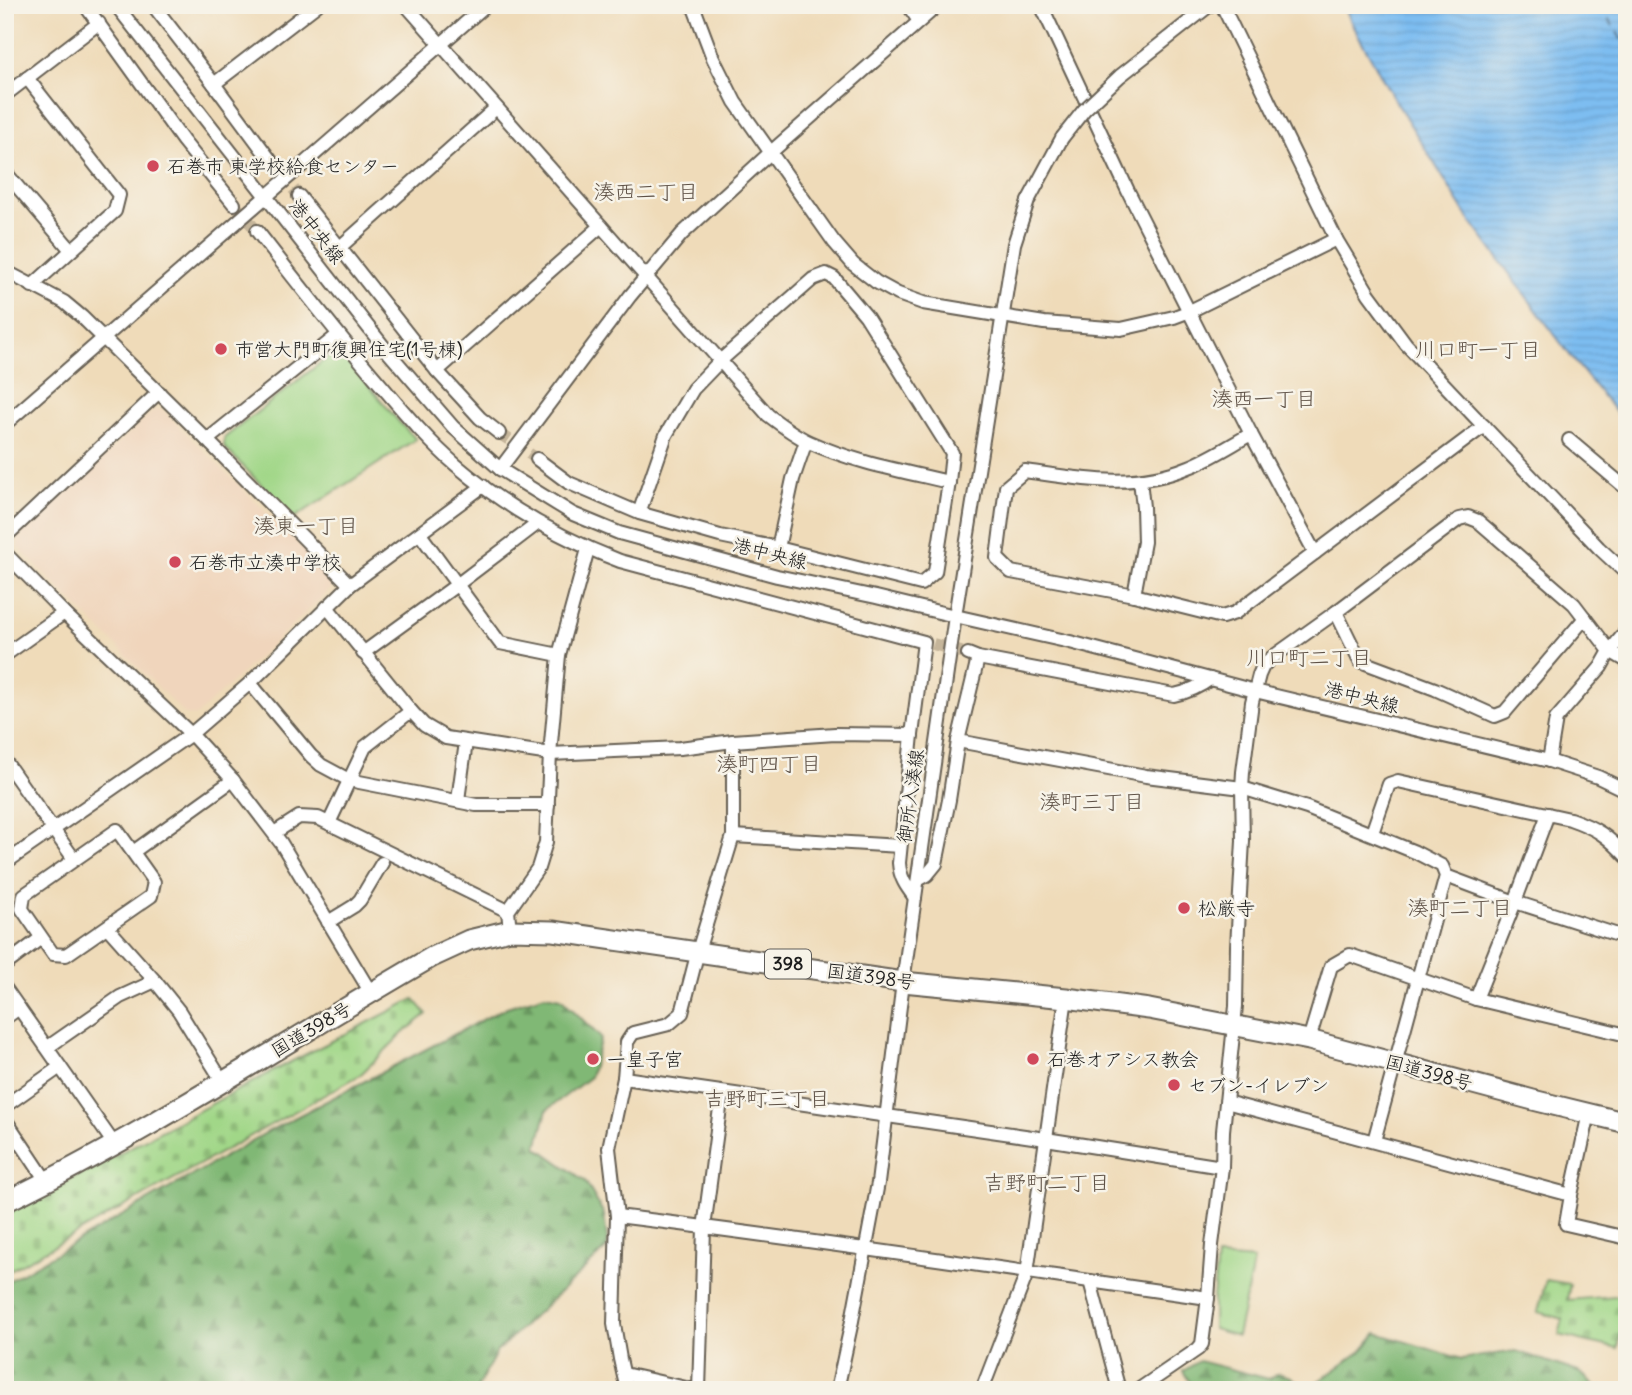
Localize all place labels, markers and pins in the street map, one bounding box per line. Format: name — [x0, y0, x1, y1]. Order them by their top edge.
place label: 石巻市 東学校給食センター — [167, 154, 399, 178]
marker: 石巻市 東学校給食センター — [145, 158, 161, 174]
place label: 市営大門町復興住宅(1号棟) — [235, 337, 463, 361]
marker: 市営大門町復興住宅(1号棟) — [213, 341, 229, 357]
place label: 石巻市立湊中学校 — [189, 550, 341, 574]
marker: 石巻市立湊中学校 — [167, 554, 183, 570]
place label: 松厳寺 — [1198, 896, 1255, 920]
marker: 松厳寺 — [1176, 900, 1192, 916]
place label: 一皇子宮 — [607, 1047, 683, 1071]
place label: 石巻オアシス教会 — [1047, 1047, 1199, 1071]
marker: 一皇子宮 — [585, 1051, 601, 1067]
marker: 石巻オアシス教会 — [1025, 1051, 1041, 1067]
place label: セブン-イレブン — [1188, 1073, 1329, 1097]
marker: セブン-イレブン — [1166, 1077, 1182, 1093]

